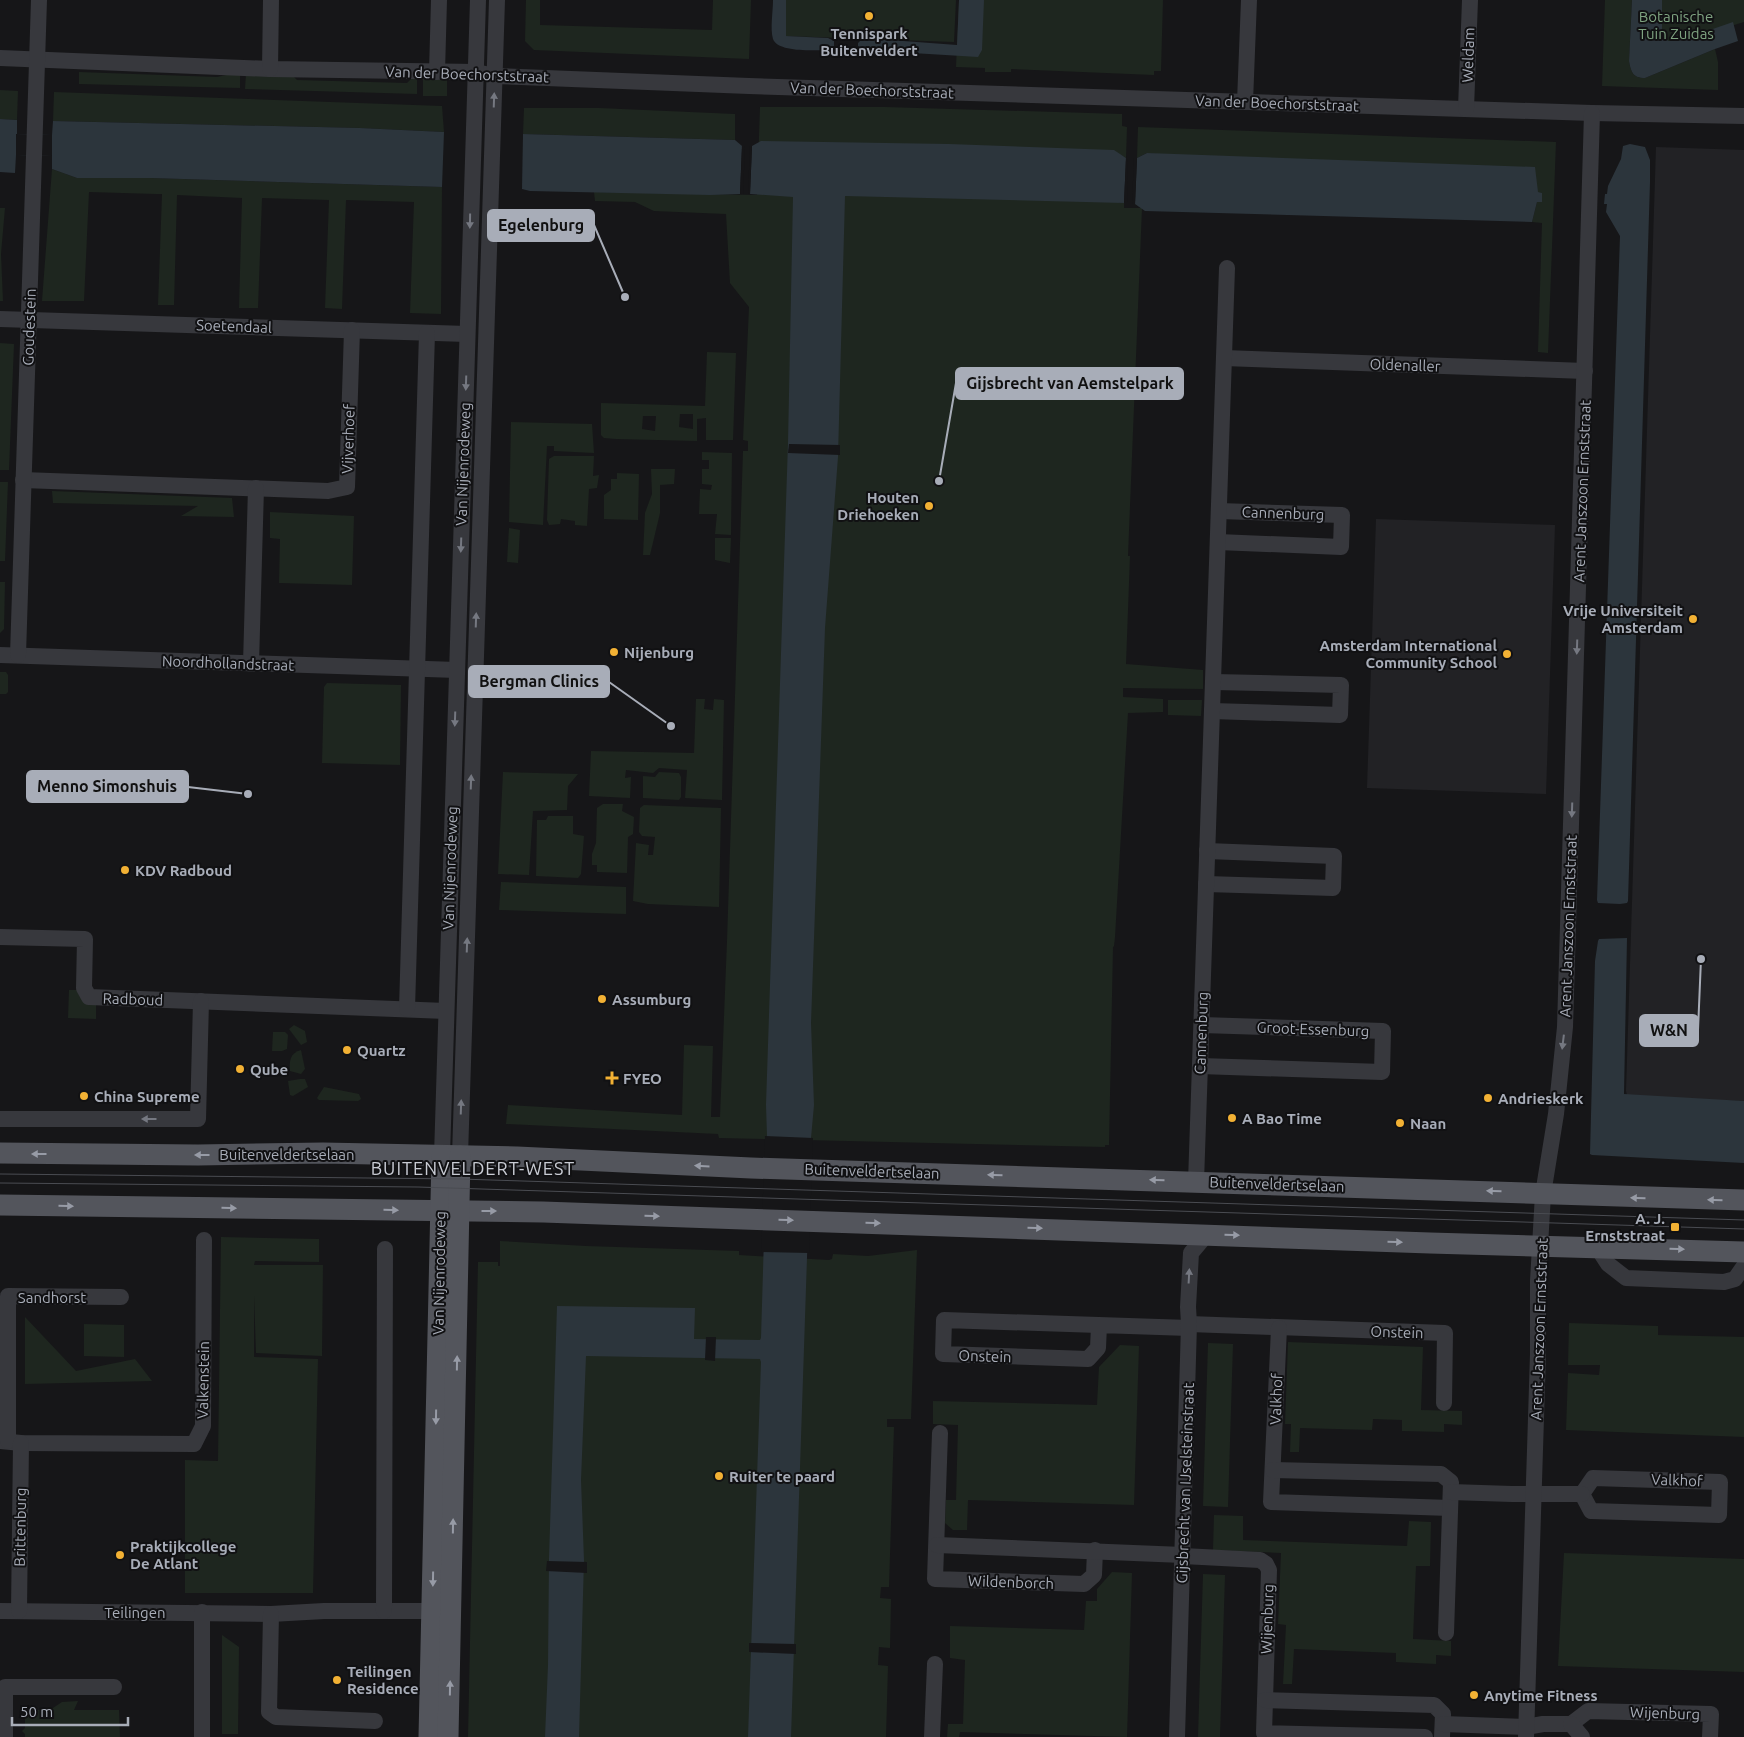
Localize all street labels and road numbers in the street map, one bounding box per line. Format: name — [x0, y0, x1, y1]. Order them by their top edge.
street label: Weldam — [1459, 27, 1477, 83]
street label: Van der Boechorststraat — [385, 63, 549, 85]
street label: Van der Boechorststraat — [790, 79, 954, 101]
street label: Van der Boechorststraat — [1195, 92, 1359, 114]
street label: Goudestein — [19, 288, 39, 366]
street label: Soetendaal — [196, 316, 272, 336]
street label: Oldenaller — [1369, 355, 1441, 375]
street label: Arent Janszoon Ernststraat — [1570, 399, 1594, 582]
street label: Van Nijenrodeweg — [452, 402, 474, 526]
street label: Vijverhoef — [338, 404, 358, 474]
street label: Cannenburg — [1241, 503, 1325, 523]
street label: Noordhollandstraat — [162, 652, 295, 674]
street label: Van Nijenrodeweg — [439, 806, 461, 930]
street label: Arent Janszoon Ernststraat — [1556, 834, 1580, 1017]
street label: Radboud — [102, 989, 164, 1009]
street label: Cannenburg — [1191, 991, 1211, 1075]
street label: Groot-Essenburg — [1256, 1019, 1370, 1039]
street label: Buitenveldertselaan — [219, 1146, 355, 1163]
street label: Buitenveldertselaan — [804, 1160, 940, 1182]
street label: Buitenveldertselaan — [1209, 1173, 1345, 1195]
street label: Van Nijenrodeweg — [429, 1211, 449, 1335]
street label: Arent Janszoon Ernststraat — [1527, 1237, 1551, 1420]
street label: Sandhorst — [18, 1289, 86, 1306]
street label: Onstein — [1370, 1323, 1424, 1341]
street label: Valkenstein — [194, 1341, 212, 1419]
street label: Onstein — [958, 1347, 1012, 1365]
street label: Valkhof — [1267, 1373, 1285, 1425]
street label: Gijsbrecht van IJselsteinstraat — [1173, 1382, 1197, 1584]
street label: Valkhof — [1651, 1471, 1703, 1489]
street label: Brittenburg — [11, 1487, 29, 1567]
street label: Wildenborch — [968, 1572, 1054, 1592]
street label: Wijenburg — [1257, 1584, 1277, 1654]
street label: Teilingen — [104, 1604, 166, 1621]
street label: Wijenburg — [1630, 1703, 1700, 1723]

